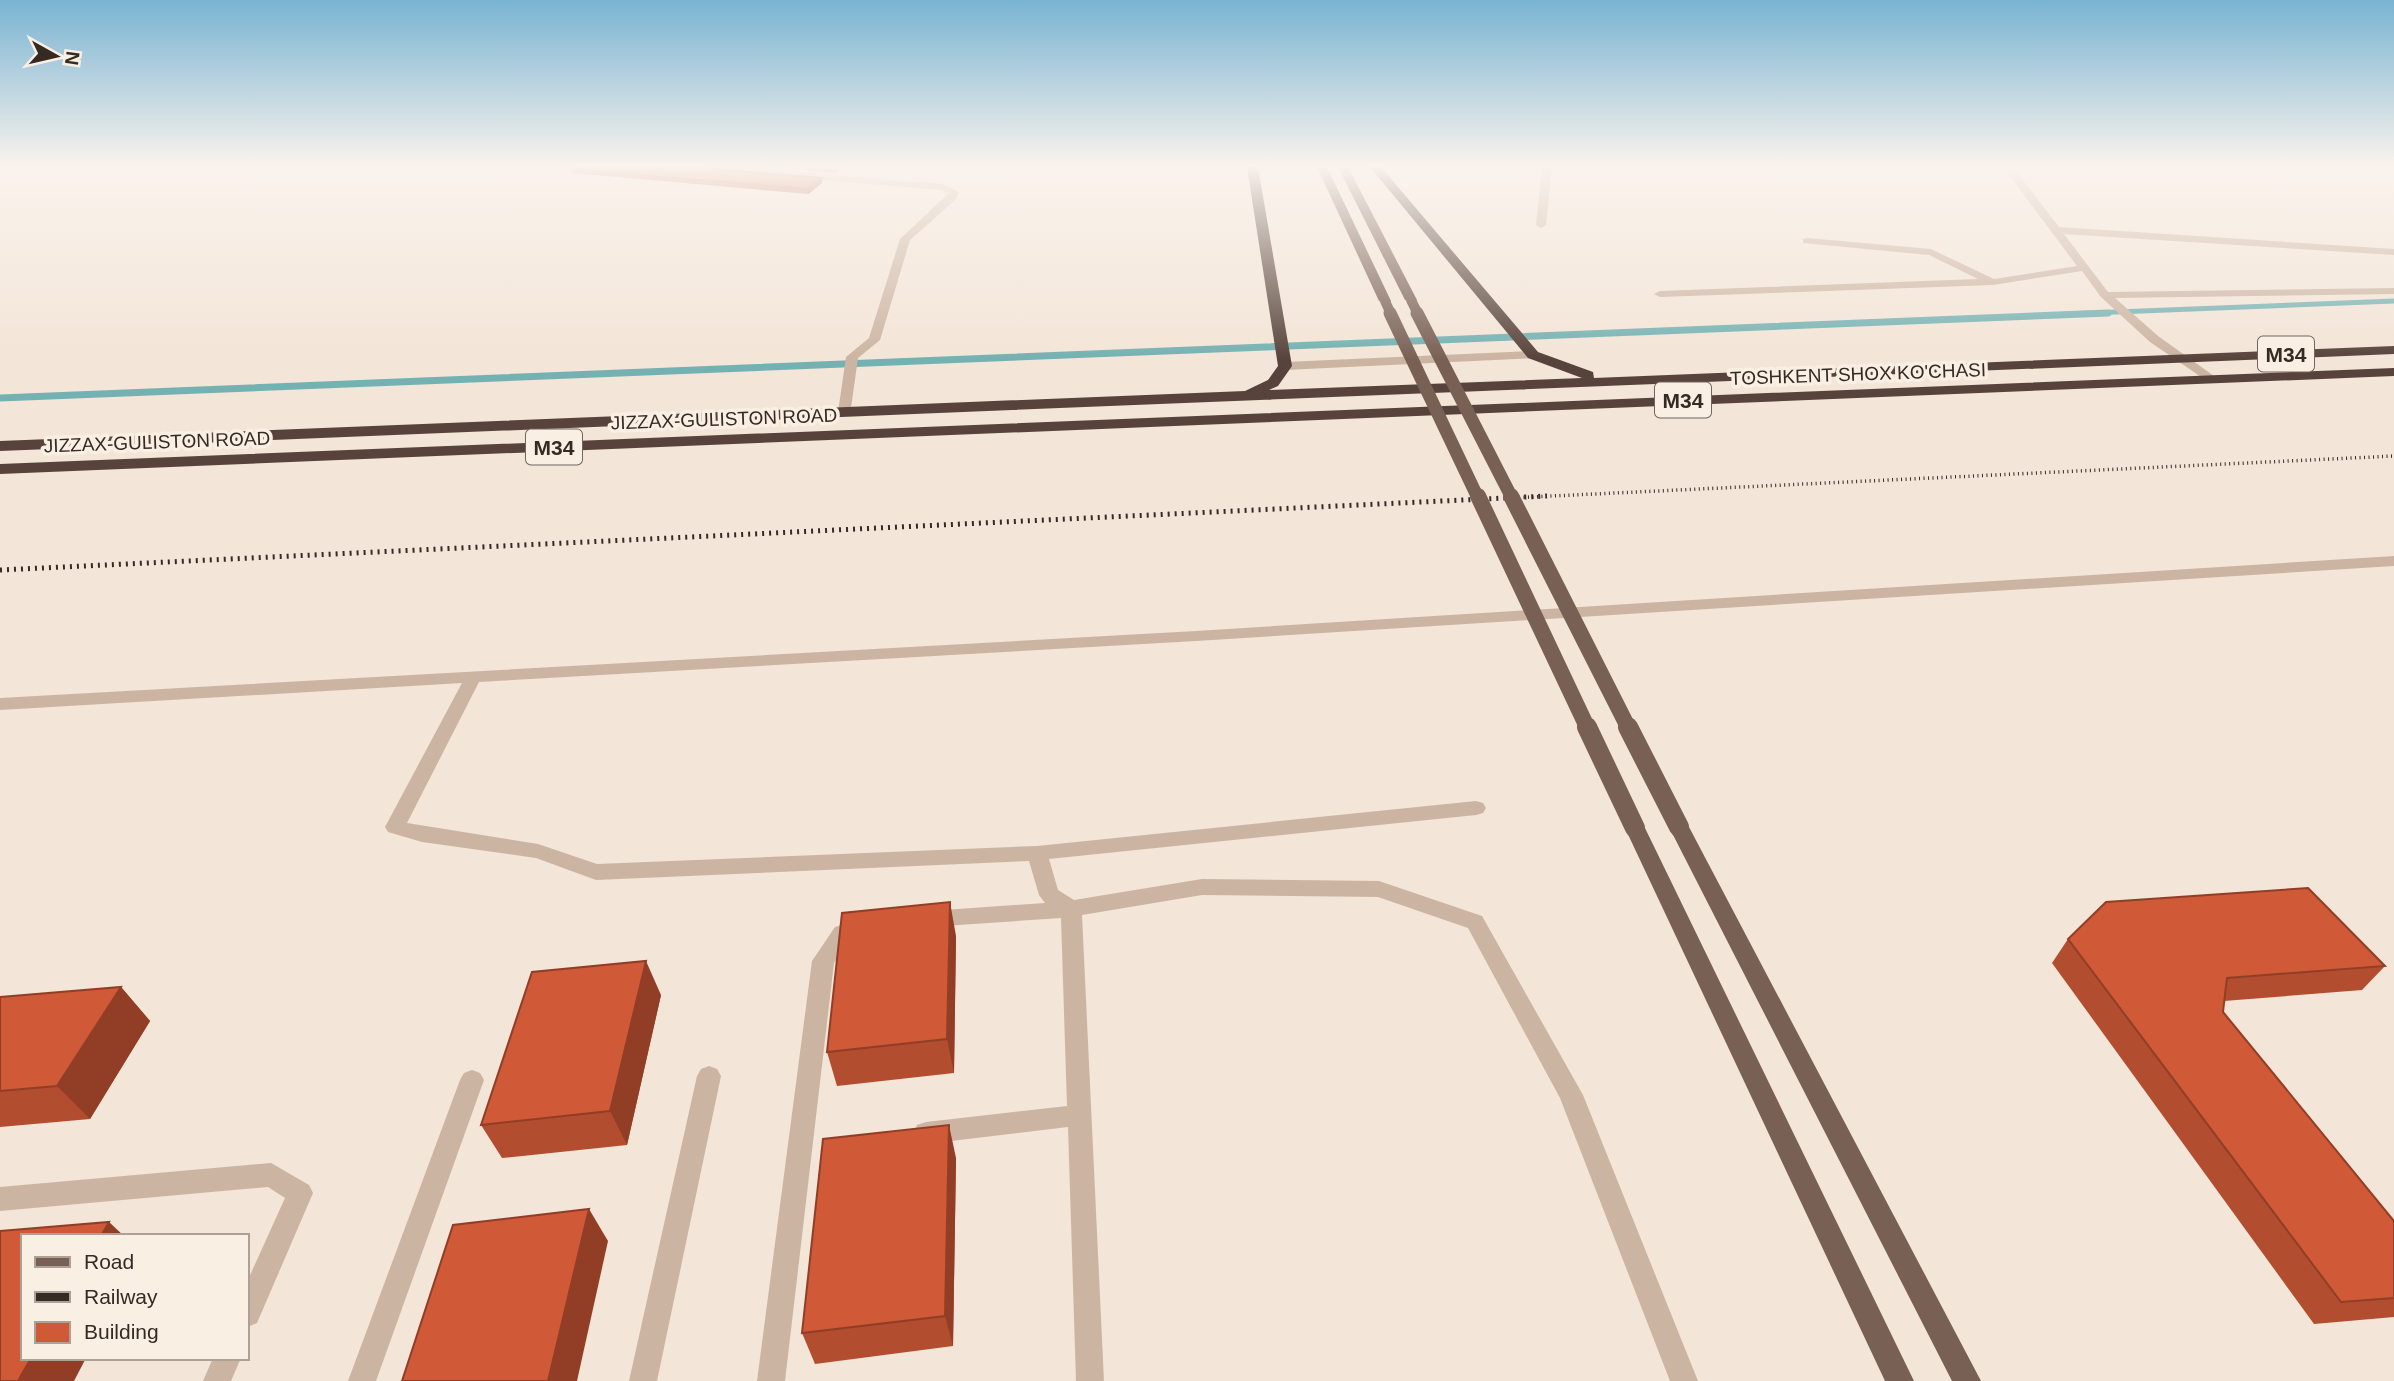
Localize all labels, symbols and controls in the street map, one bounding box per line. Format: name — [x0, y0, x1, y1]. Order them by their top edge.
north arrow — [21, 21, 91, 91]
text: N — [61, 50, 84, 67]
road number: M34 — [2258, 336, 2314, 372]
street label: TOSHKENT SHOX KO'CHASI — [1730, 359, 1986, 389]
road number: M34 — [1655, 382, 1711, 418]
street label: JIZZAX-GULISTON ROAD — [610, 405, 838, 433]
street label: JIZZAX-GULISTON ROAD — [43, 428, 271, 456]
road number: M34 — [526, 430, 582, 464]
legend — [21, 1234, 248, 1360]
text: Road — [84, 1250, 134, 1273]
text: Railway — [84, 1285, 158, 1308]
text: Building — [84, 1320, 159, 1343]

